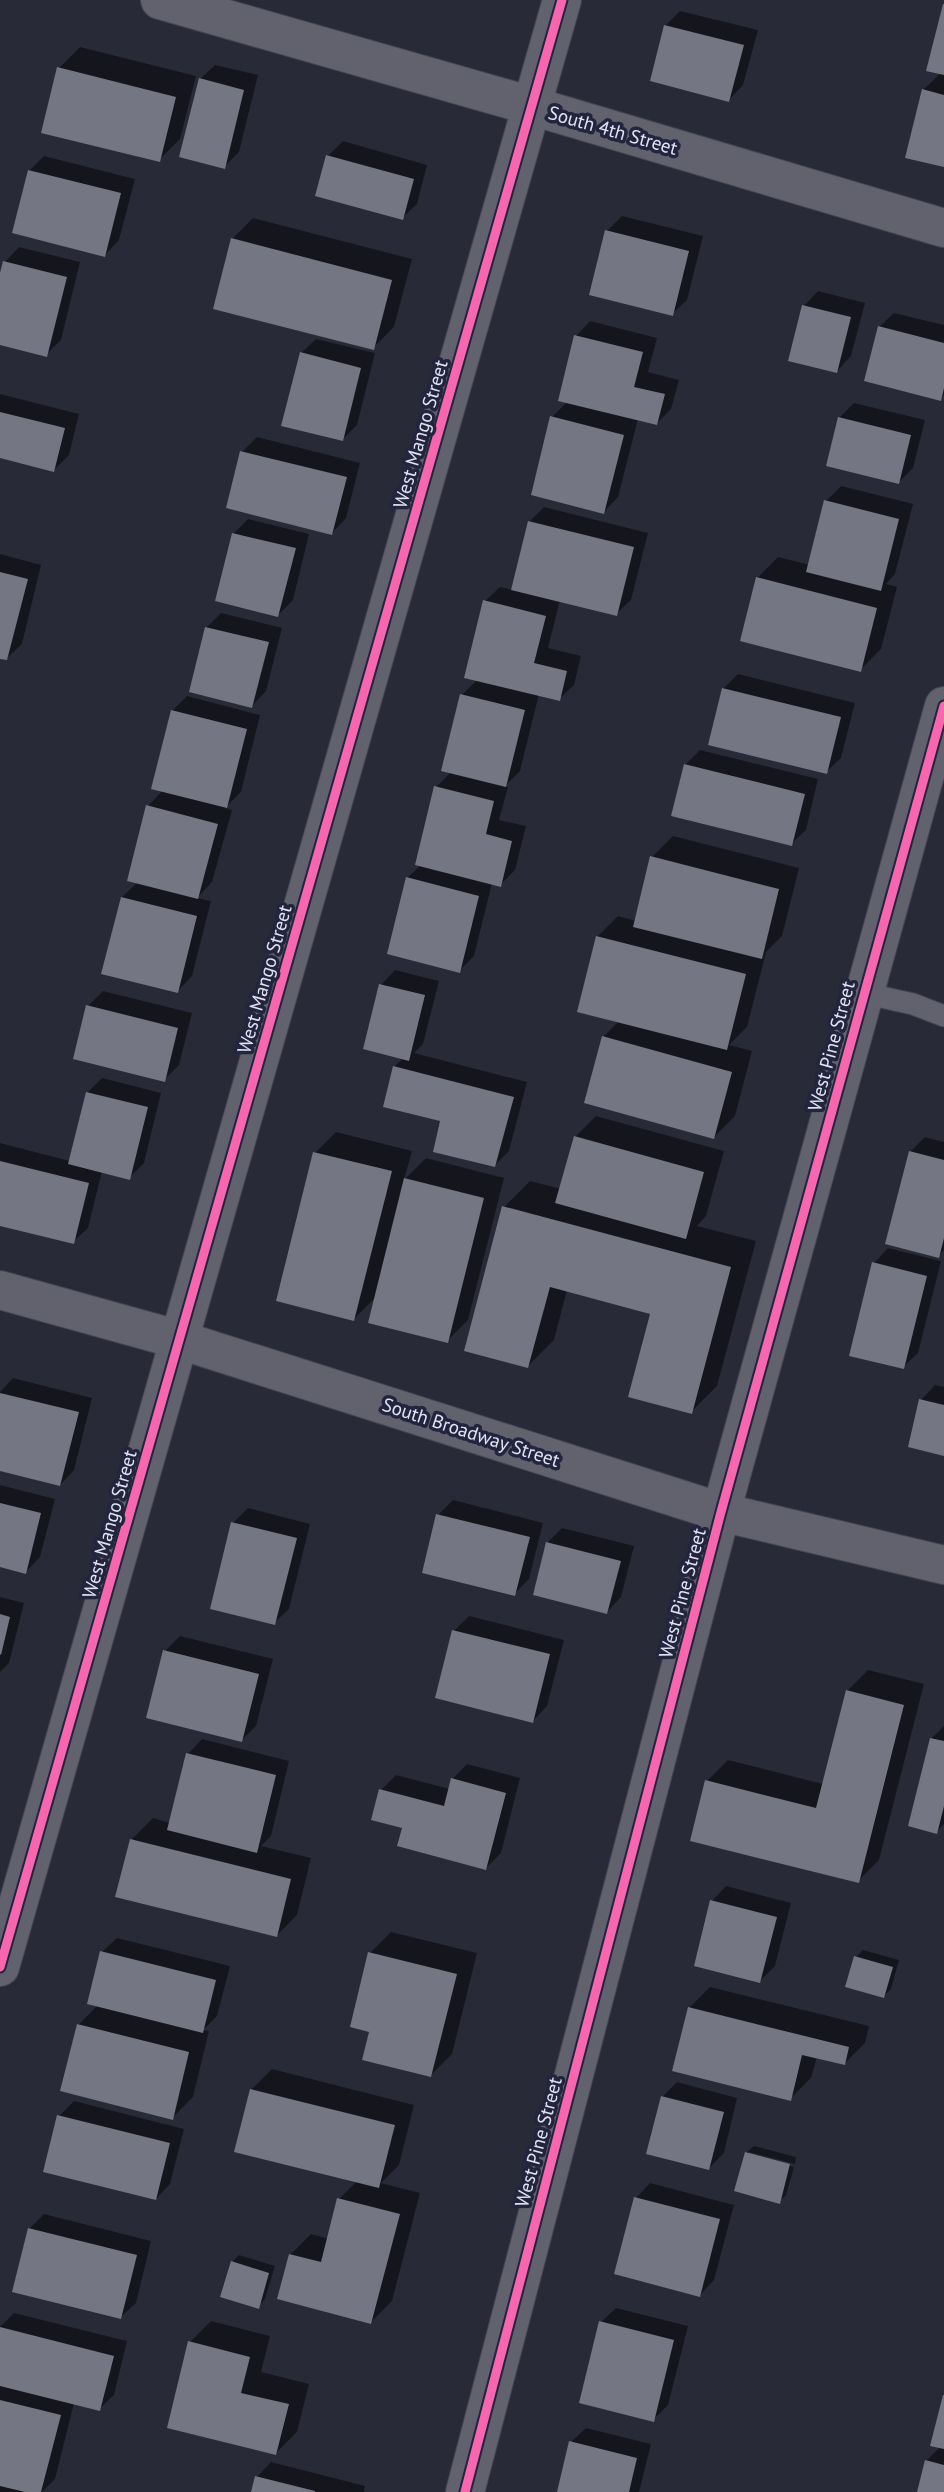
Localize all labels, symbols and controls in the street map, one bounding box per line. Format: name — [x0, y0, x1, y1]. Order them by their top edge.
street label: South 4th Street — [546, 100, 681, 160]
street label: West Mango Street — [387, 357, 453, 511]
street label: West Mango Street — [231, 902, 297, 1056]
street label: West Pine Street — [802, 978, 860, 1114]
street label: South Broadway Street — [379, 1392, 563, 1472]
street label: West Mango Street — [76, 1447, 142, 1601]
street label: West Pine Street — [653, 1525, 711, 1661]
street label: West Pine Street — [509, 2074, 567, 2210]

